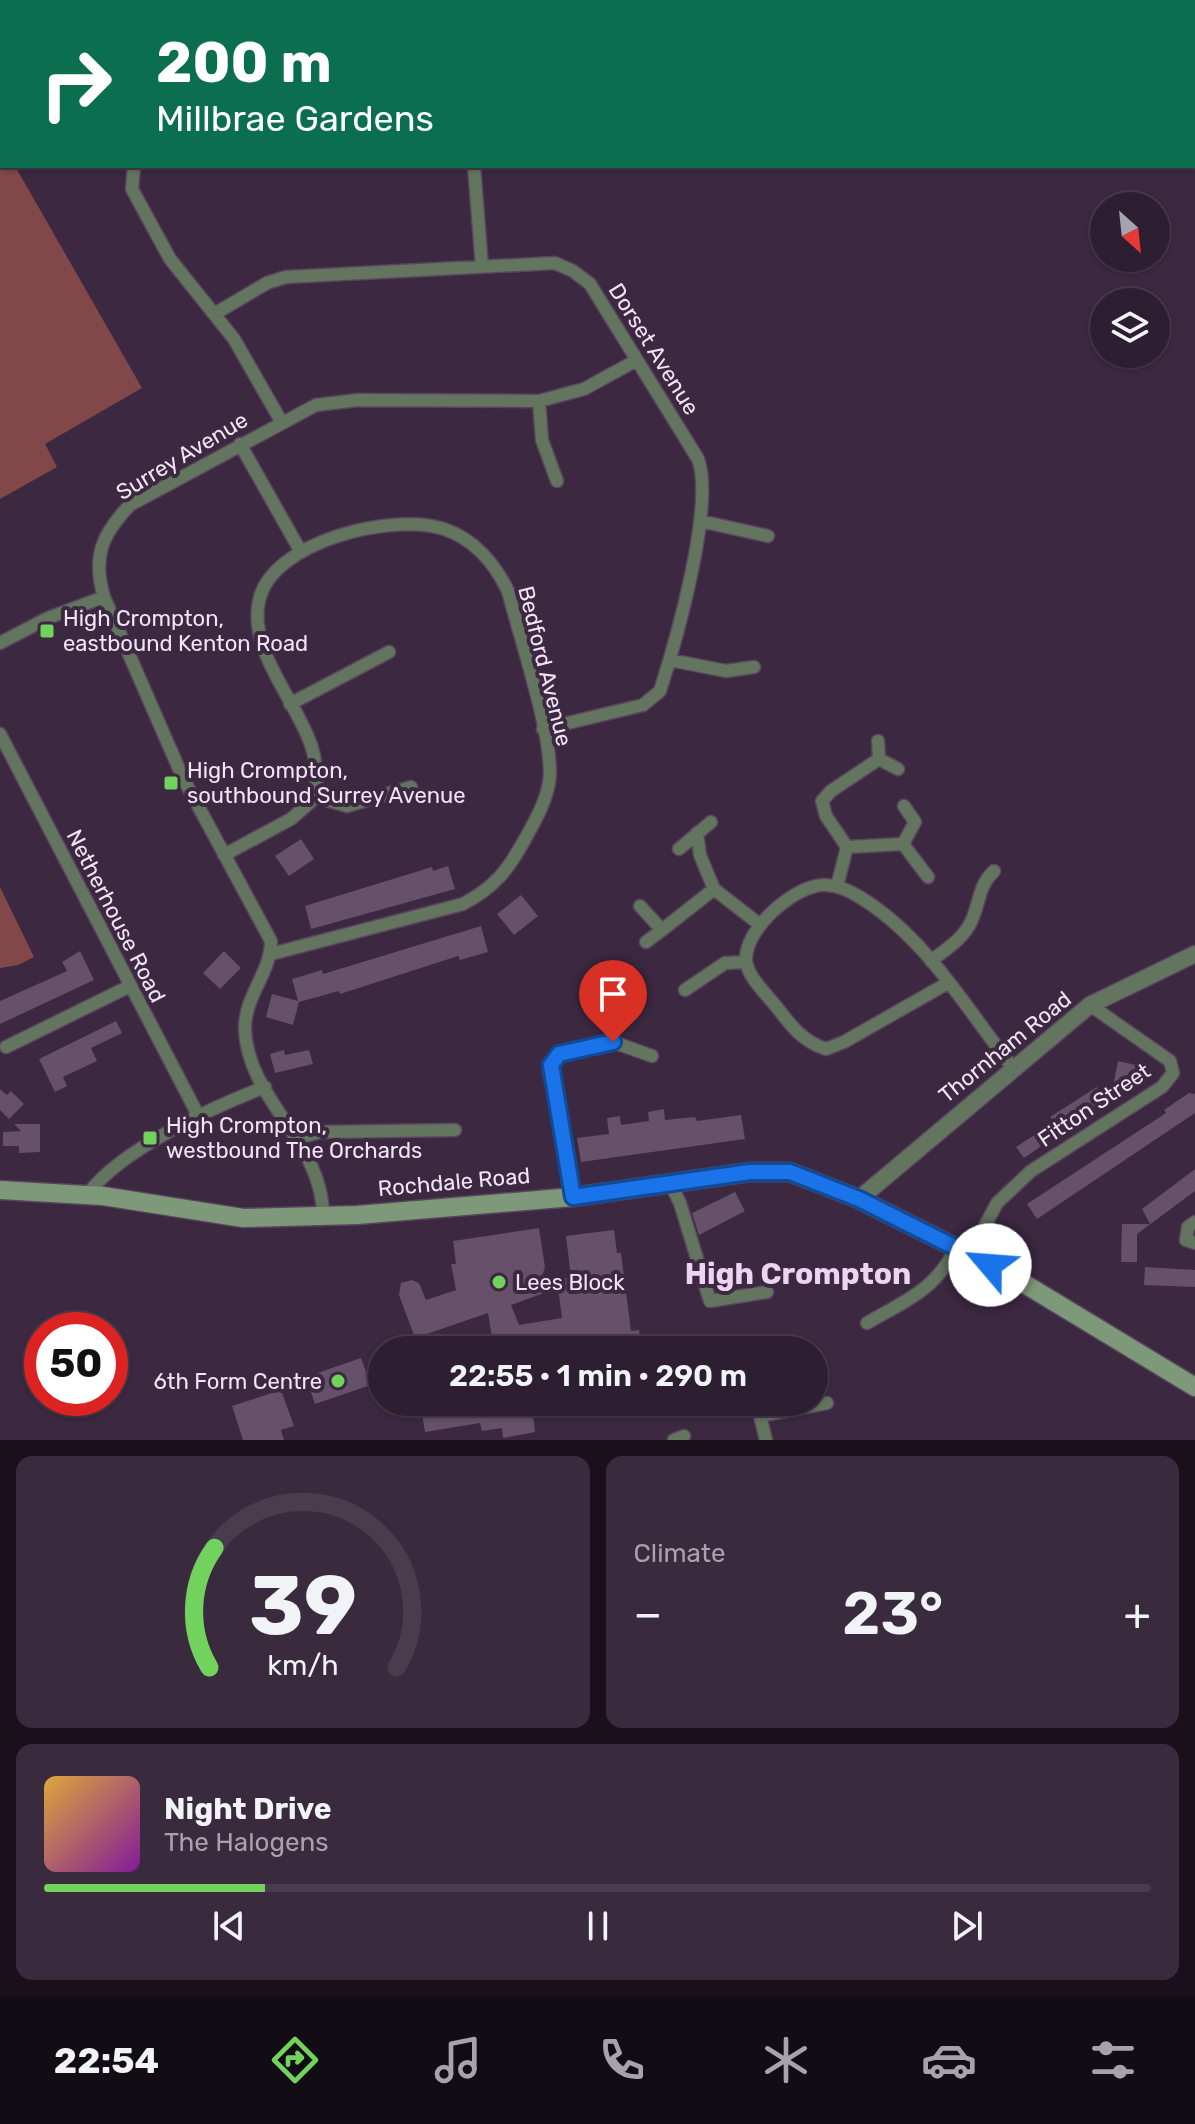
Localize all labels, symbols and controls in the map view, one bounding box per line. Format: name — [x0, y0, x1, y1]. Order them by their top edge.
text: 200 m — [156, 30, 332, 96]
icon: right — [24, 32, 128, 136]
text: Millbrae Gardens — [156, 97, 434, 140]
north arrow — [1090, 192, 1170, 272]
map controls — [1090, 192, 1170, 368]
street label: Dorset Avenue — [603, 278, 705, 420]
button: layers — [1090, 288, 1170, 368]
street label: Surrey Avenue — [111, 406, 253, 506]
street label: Bedford Avenue — [512, 583, 578, 749]
place label: High Crompton, eastbound Kenton Road — [63, 605, 308, 657]
marker: High Crompton, eastbound Kenton Road — [38, 622, 56, 640]
place label: High Crompton, southbound Surrey Avenue — [187, 757, 466, 809]
marker: High Crompton, southbound Surrey Avenue — [162, 774, 180, 792]
street label: Netherhouse Road — [61, 825, 171, 1007]
pin — [579, 960, 647, 1042]
icon: arrive — [591, 972, 635, 1016]
street label: Thornham Road — [933, 985, 1077, 1109]
street label: Fitton Street — [1032, 1057, 1156, 1153]
place label: High Crompton, westbound The Orchards — [166, 1112, 422, 1164]
marker: High Crompton, westbound The Orchards — [141, 1129, 159, 1147]
street label: Rochdale Road — [377, 1162, 531, 1202]
position arrow — [948, 1223, 1032, 1307]
district label: High Crompton — [685, 1256, 911, 1292]
place label: Lees Block — [515, 1269, 625, 1296]
marker: Lees Block — [490, 1273, 508, 1291]
speed limit sign: 50 — [24, 1312, 128, 1416]
text: 22:55 · 1 min · 290 m — [449, 1358, 747, 1394]
place label: 6th Form Centre — [154, 1368, 322, 1395]
marker: 6th Form Centre — [329, 1372, 347, 1390]
text: Climate — [634, 1538, 726, 1569]
text: 39 — [249, 1556, 357, 1655]
text: 23° — [842, 1578, 943, 1649]
text: − — [634, 1588, 662, 1640]
text: + — [1124, 1588, 1151, 1640]
text: km/h — [267, 1648, 338, 1682]
text: Night Drive — [164, 1791, 332, 1827]
text: The Halogens — [164, 1827, 329, 1858]
icon: previous — [207, 1904, 251, 1948]
icon: pause — [576, 1904, 620, 1948]
icon: next — [945, 1904, 989, 1948]
icon: directions — [267, 2032, 323, 2088]
icon: music — [430, 2032, 486, 2088]
icon: phone — [594, 2032, 650, 2088]
icon: climate — [758, 2032, 814, 2088]
icon: car — [921, 2032, 977, 2088]
icon: filters — [1085, 2032, 1141, 2088]
text: 22:54 — [54, 2039, 159, 2082]

